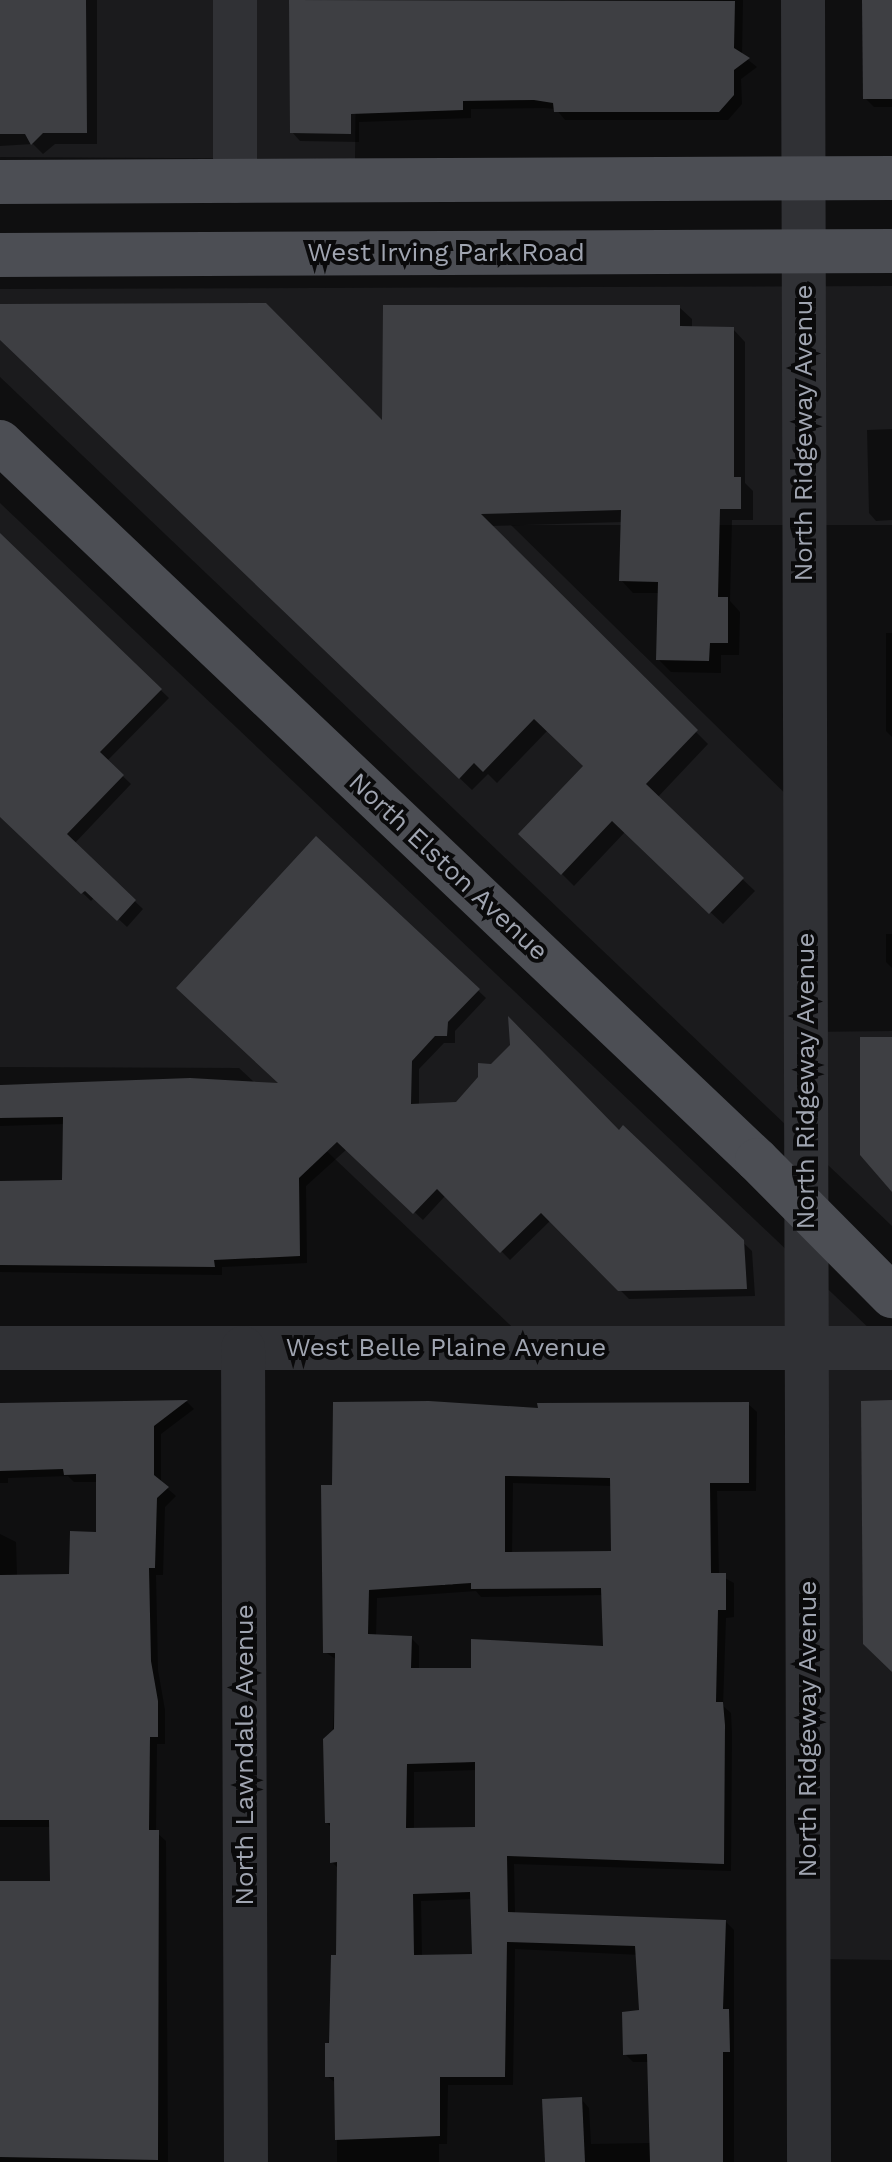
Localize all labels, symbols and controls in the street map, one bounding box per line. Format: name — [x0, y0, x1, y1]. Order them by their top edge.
street label: West Irving Park Road — [307, 237, 585, 269]
street label: North Ridgeway Avenue — [788, 284, 820, 582]
street label: North Elston Avenue — [342, 766, 554, 968]
street label: North Ridgeway Avenue — [790, 932, 822, 1230]
street label: West Belle Plaine Avenue — [285, 1332, 607, 1364]
street label: North Ridgeway Avenue — [792, 1580, 824, 1878]
street label: North Lawndale Avenue — [229, 1604, 261, 1906]

